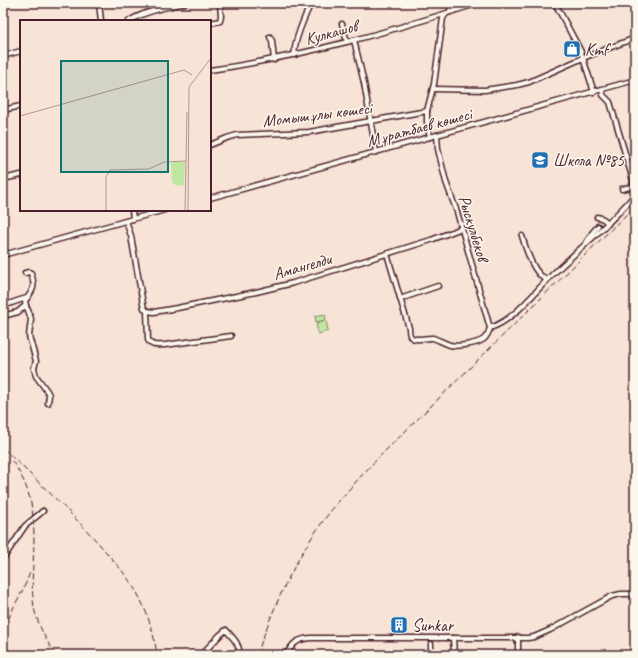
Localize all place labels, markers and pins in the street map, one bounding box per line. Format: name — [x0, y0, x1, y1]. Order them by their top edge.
shop icon: Kmf — [562, 39, 582, 59]
place label: Kmf — [585, 39, 612, 60]
school or university icon: Школа №85 — [530, 150, 550, 170]
place label: Школа №85 — [553, 150, 625, 171]
building icon: Sunkar — [389, 615, 409, 635]
place label: Sunkar — [412, 615, 455, 636]

